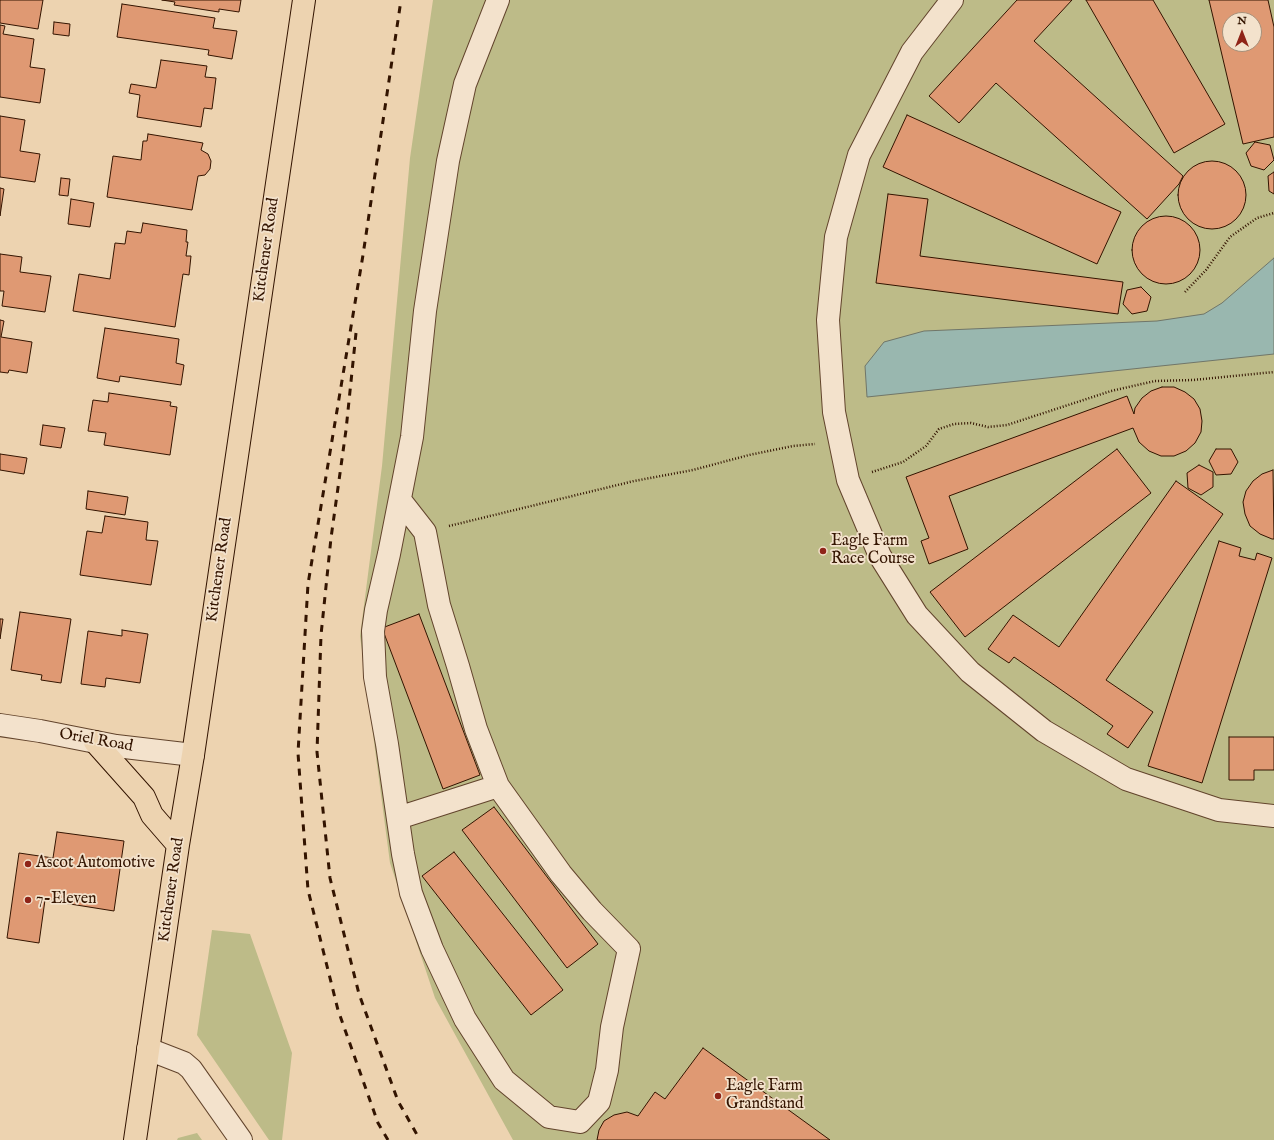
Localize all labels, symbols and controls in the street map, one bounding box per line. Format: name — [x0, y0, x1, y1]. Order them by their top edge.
north arrow — [1222, 12, 1262, 52]
text: N — [1237, 14, 1247, 28]
street label: Kitchener Road — [250, 196, 284, 304]
street label: Kitchener Road — [203, 516, 237, 624]
place label: Eagle Farm Race Course — [831, 532, 915, 570]
marker: Eagle Farm Race Course — [818, 546, 828, 556]
street label: Oriel Road — [58, 725, 134, 757]
street label: Kitchener Road — [155, 836, 189, 944]
place label: Ascot Automotive — [36, 854, 155, 874]
marker: Ascot Automotive — [23, 859, 33, 869]
place label: 7-Eleven — [36, 890, 97, 910]
marker: 7-Eleven — [23, 895, 33, 905]
place label: Eagle Farm Grandstand — [726, 1077, 804, 1115]
marker: Eagle Farm Grandstand — [713, 1091, 723, 1101]

